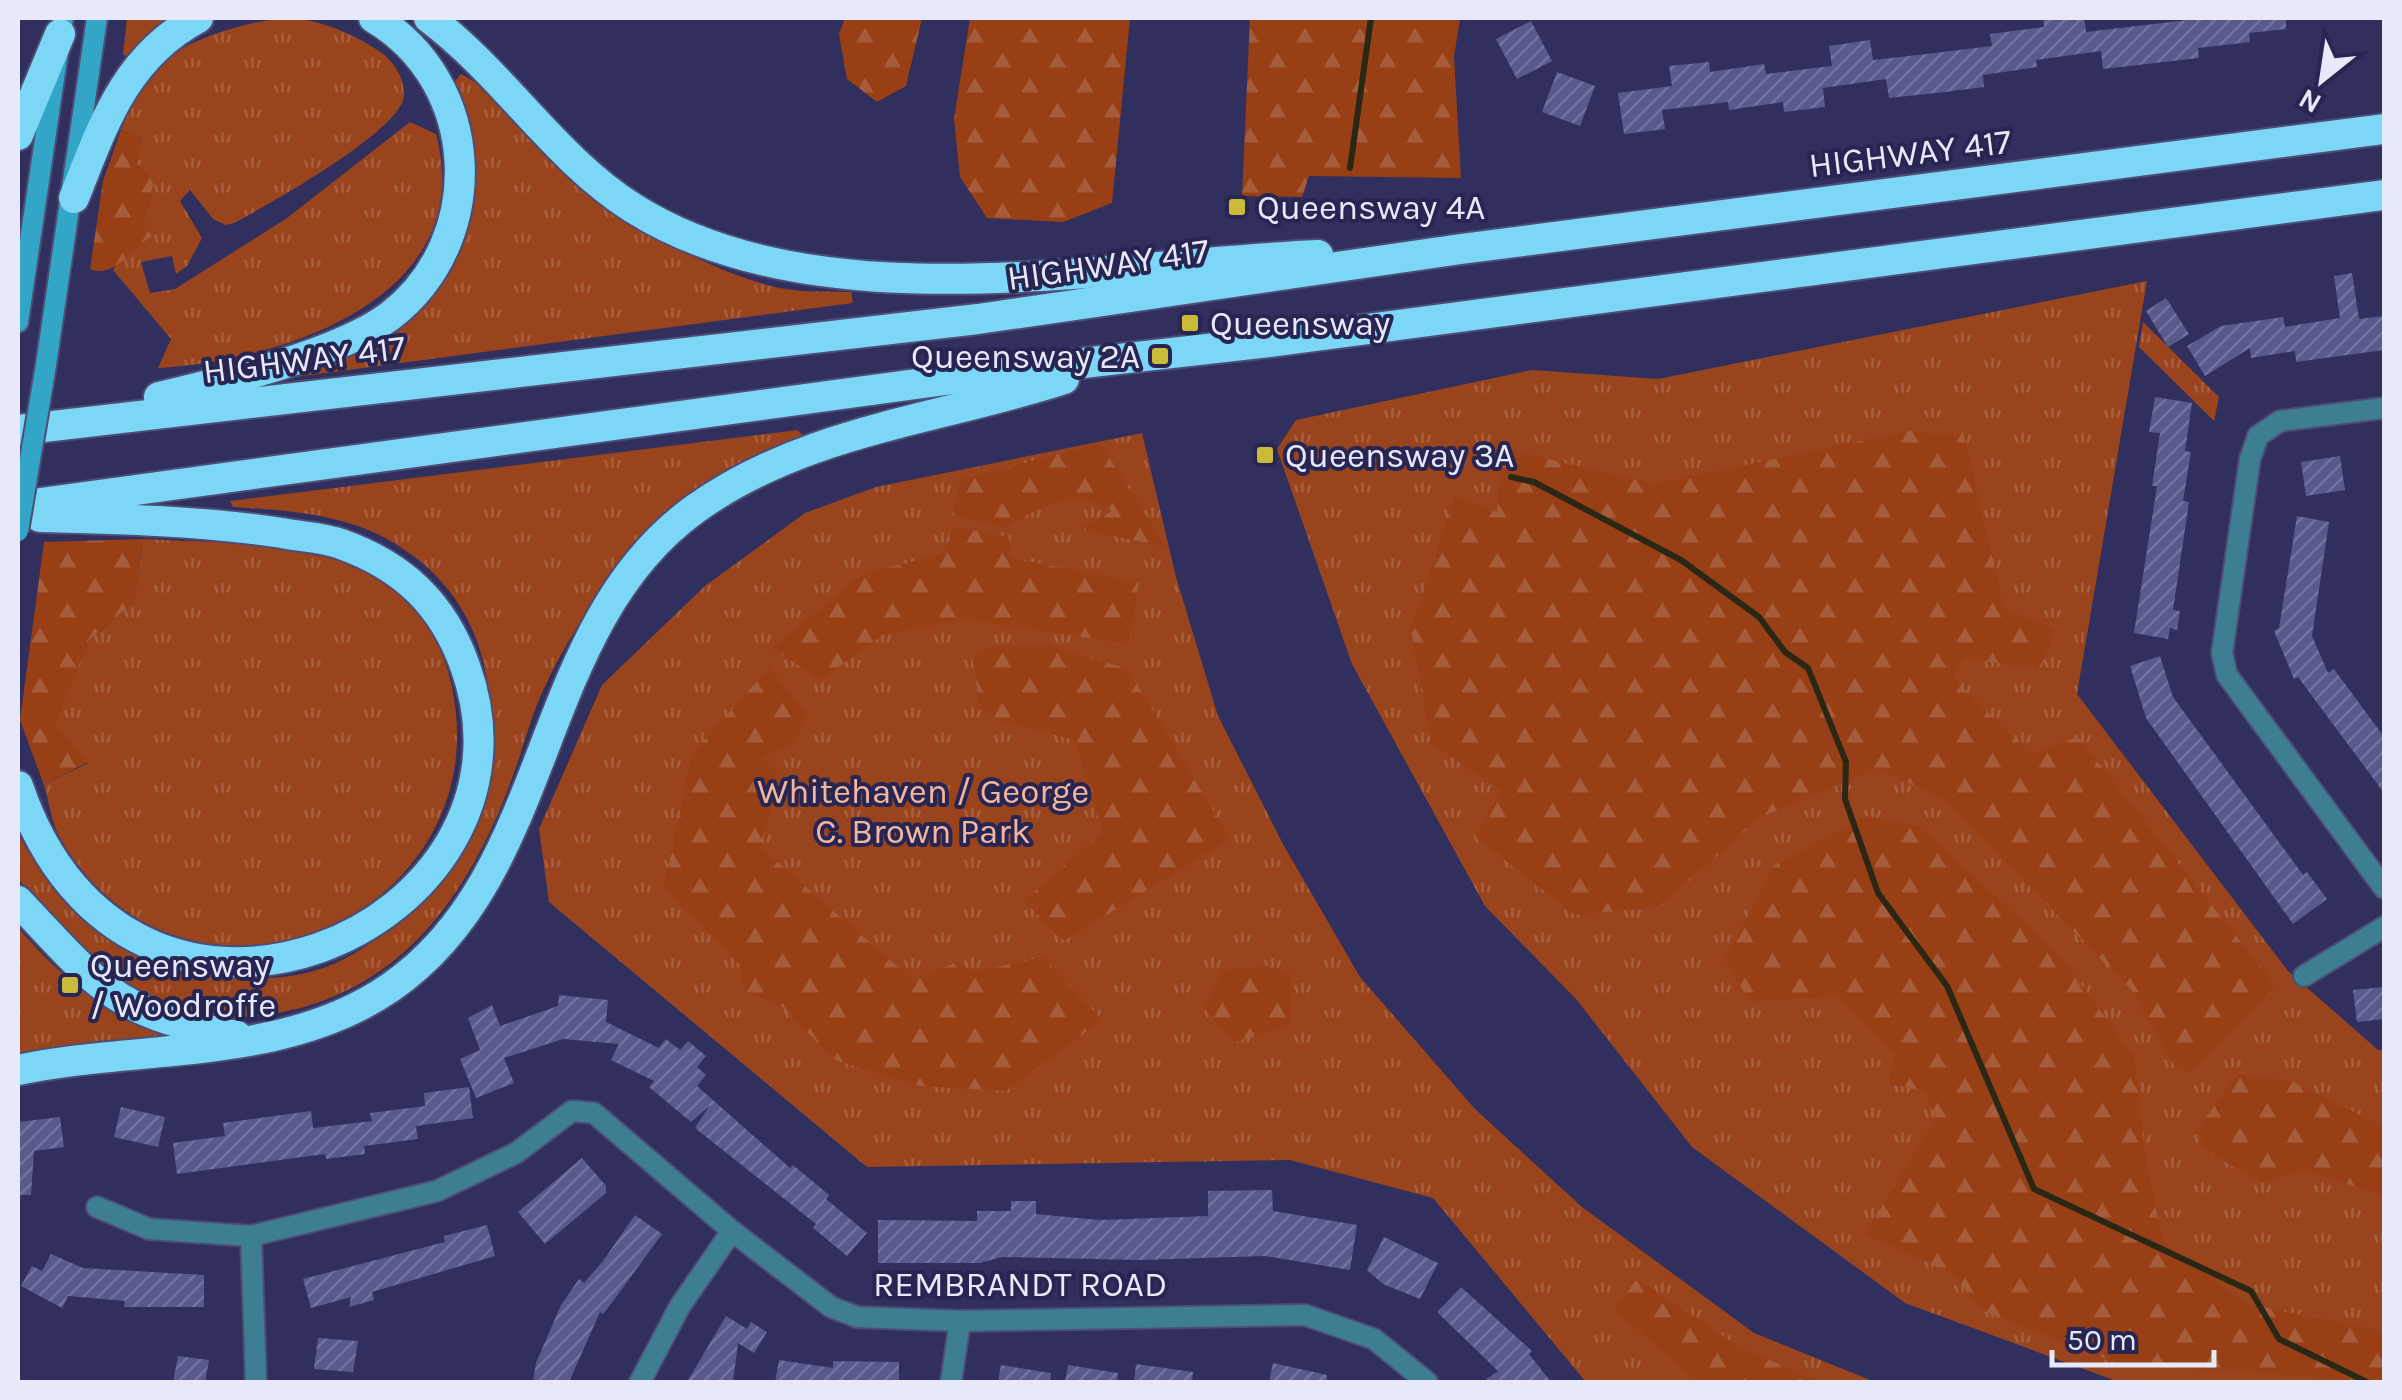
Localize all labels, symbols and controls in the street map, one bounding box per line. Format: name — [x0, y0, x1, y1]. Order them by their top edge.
north arrow — [2272, 30, 2372, 130]
text: N — [2293, 82, 2327, 121]
street label: HIGHWAY 417 — [1807, 121, 2014, 186]
place label: Queensway 4A — [1257, 187, 1485, 228]
marker: Queensway 4A — [1226, 196, 1248, 218]
street label: HIGHWAY 417 — [1004, 230, 1212, 299]
place label: Queensway — [1210, 303, 1390, 344]
marker: Queensway — [1179, 312, 1201, 334]
street label: HIGHWAY 417 — [201, 327, 408, 392]
place label: Queensway 2A — [911, 336, 1140, 377]
marker: Queensway 2A — [1149, 345, 1171, 367]
place label: Queensway 3A — [1285, 435, 1514, 476]
marker: Queensway 3A — [1254, 444, 1276, 466]
park label: Whitehaven / George C. Brown Park — [757, 771, 1089, 852]
place label: Queensway / Woodroffe — [90, 945, 276, 1026]
marker: Queensway / Woodroffe — [59, 974, 81, 996]
street label: REMBRANDT ROAD — [873, 1264, 1167, 1305]
scale bar — [2052, 1305, 2214, 1367]
text: 50 m — [2067, 1322, 2137, 1358]

